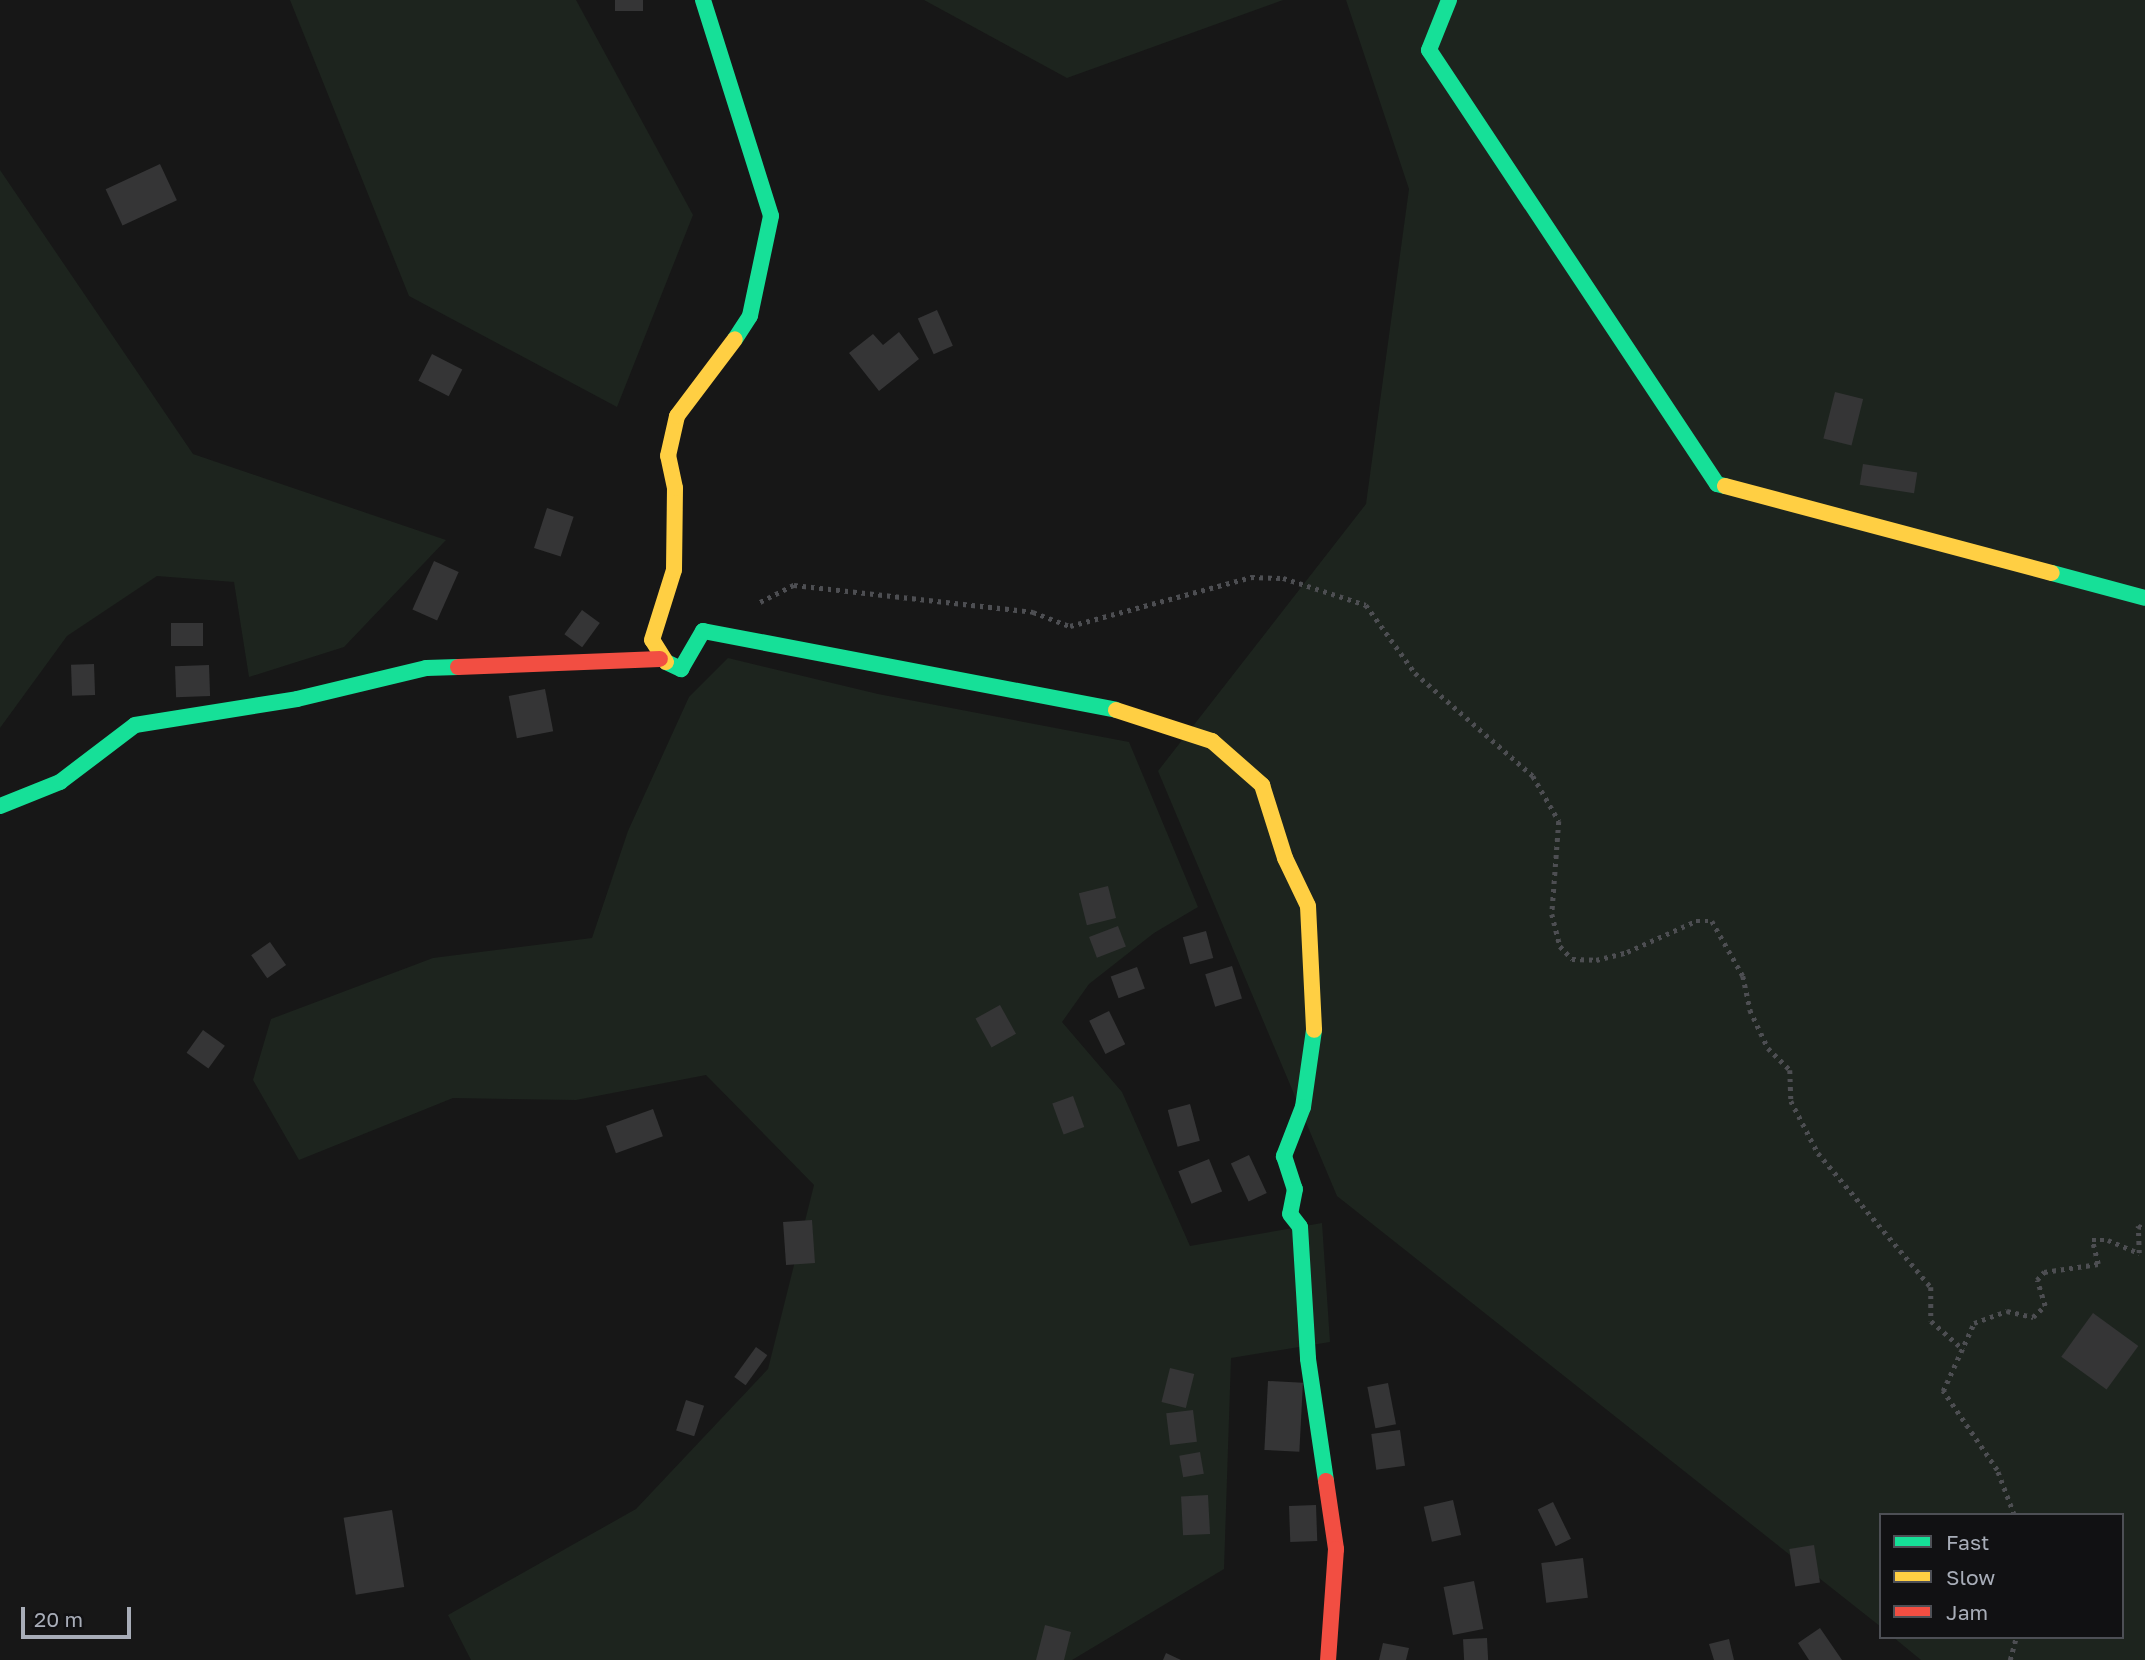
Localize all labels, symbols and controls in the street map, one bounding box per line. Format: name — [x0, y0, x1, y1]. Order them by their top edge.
legend — [1879, 1513, 2124, 1639]
text: Fast — [1946, 1529, 1989, 1555]
text: Slow — [1946, 1564, 1995, 1590]
scale bar — [24, 1594, 135, 1638]
text: Jam — [1946, 1599, 1988, 1625]
text: 20 m — [34, 1606, 83, 1632]

